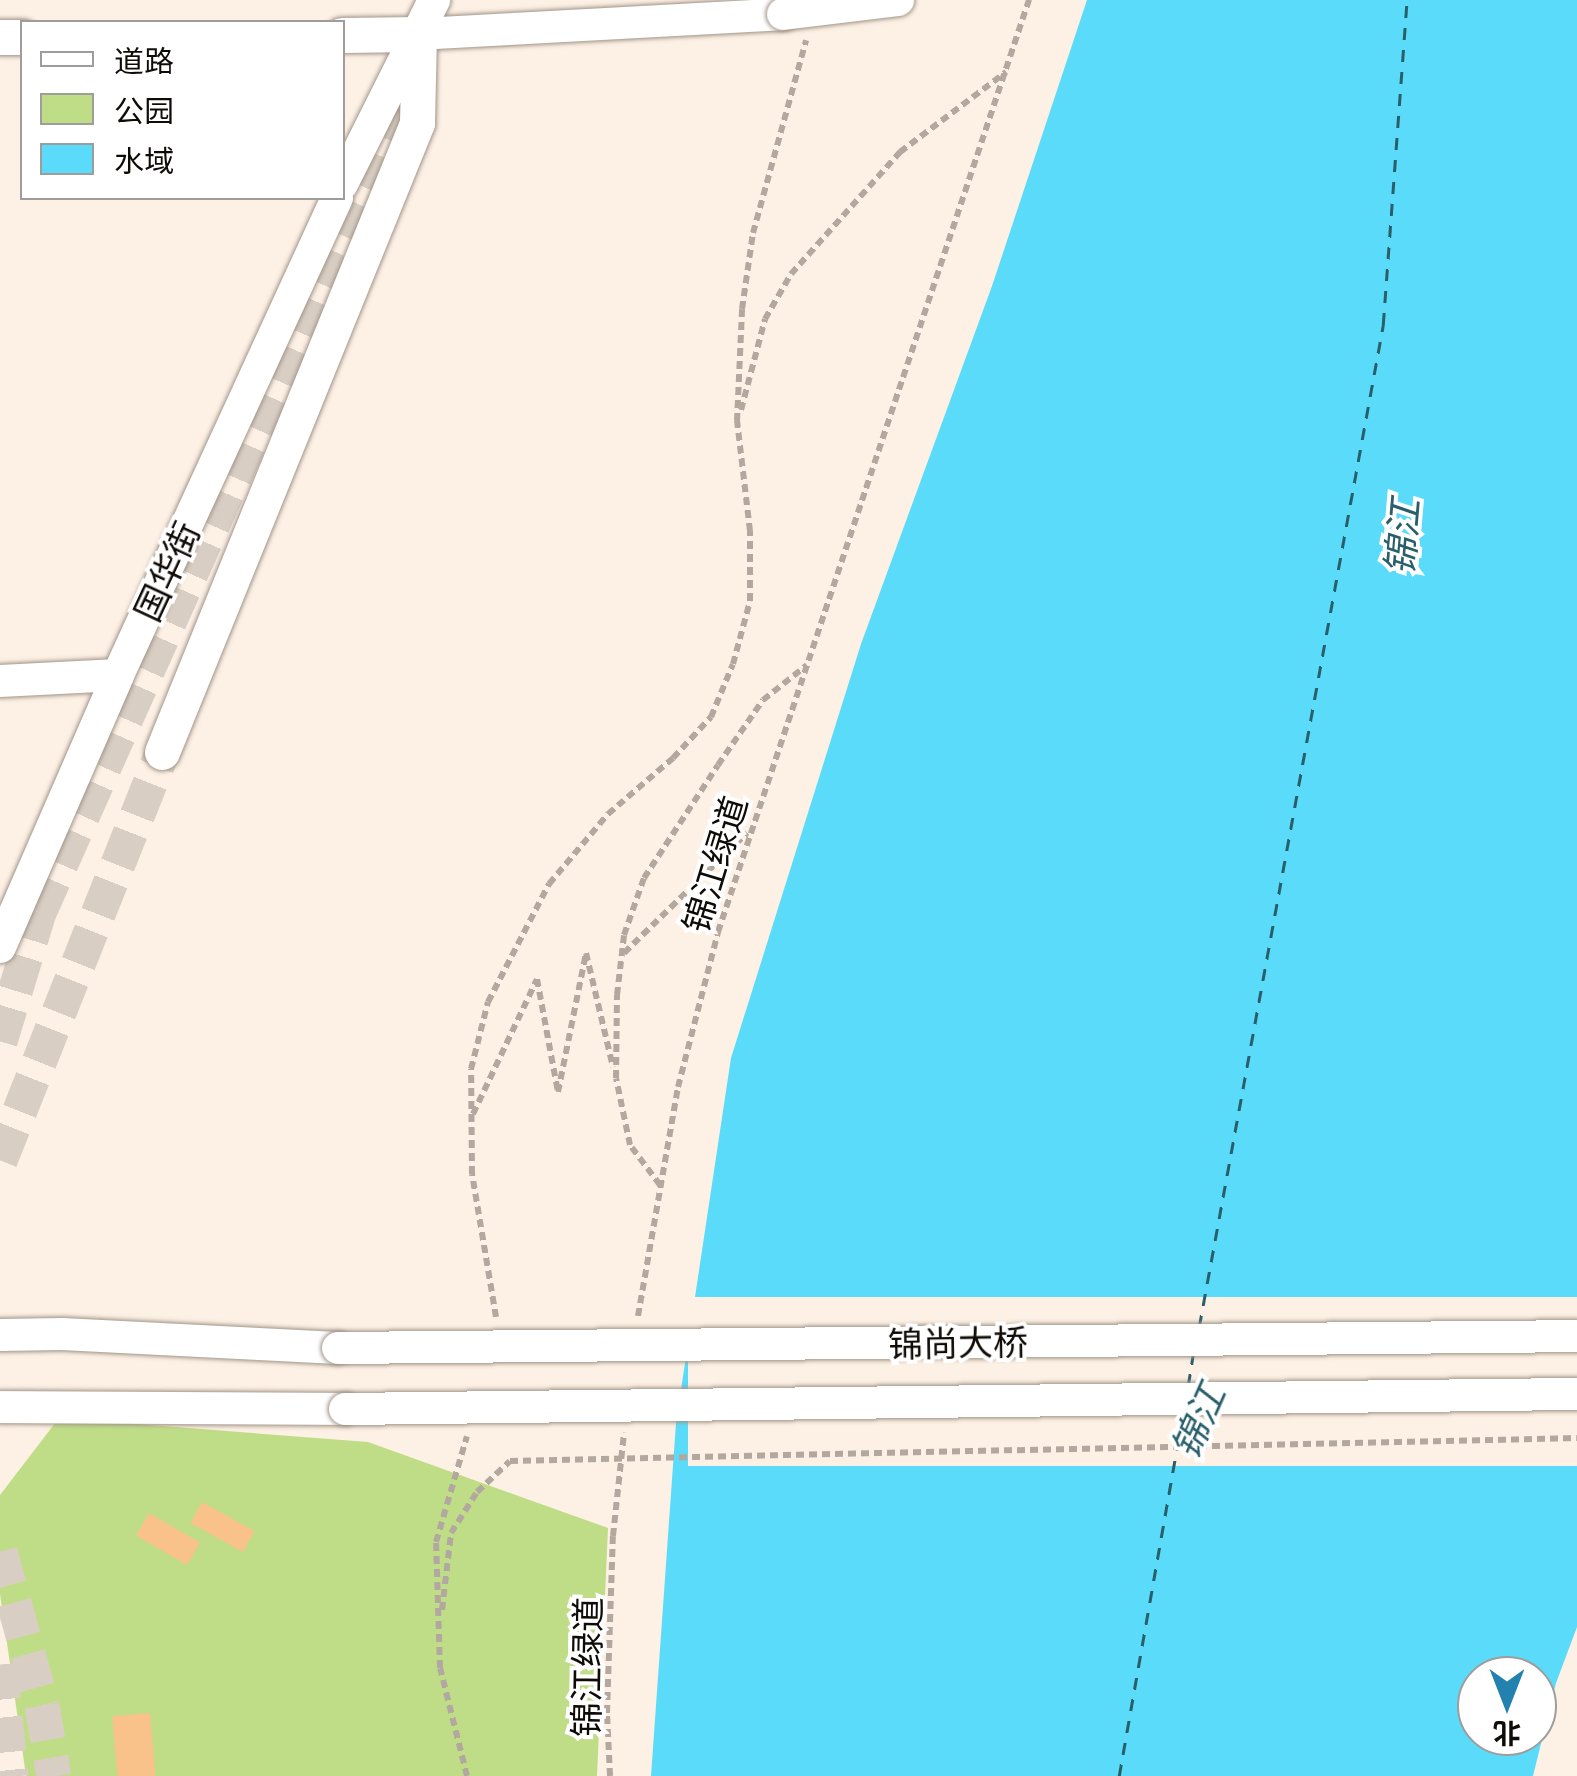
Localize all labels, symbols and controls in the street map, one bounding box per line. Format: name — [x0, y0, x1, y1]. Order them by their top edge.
legend — [20, 20, 345, 200]
text: 道路 — [114, 41, 174, 78]
text: 公园 — [114, 91, 174, 128]
text: 水域 — [114, 141, 174, 178]
water label: 锦江 — [1375, 497, 1427, 577]
street label: 国华街 — [125, 515, 207, 627]
street label: 锦江绿道 — [673, 791, 755, 937]
street label: 锦尚大桥 — [888, 1320, 1028, 1364]
water label: 锦江 — [1161, 1377, 1233, 1465]
street label: 锦江绿道 — [564, 1597, 608, 1737]
north arrow — [1457, 1656, 1557, 1756]
text: 北 — [1493, 1717, 1521, 1751]

